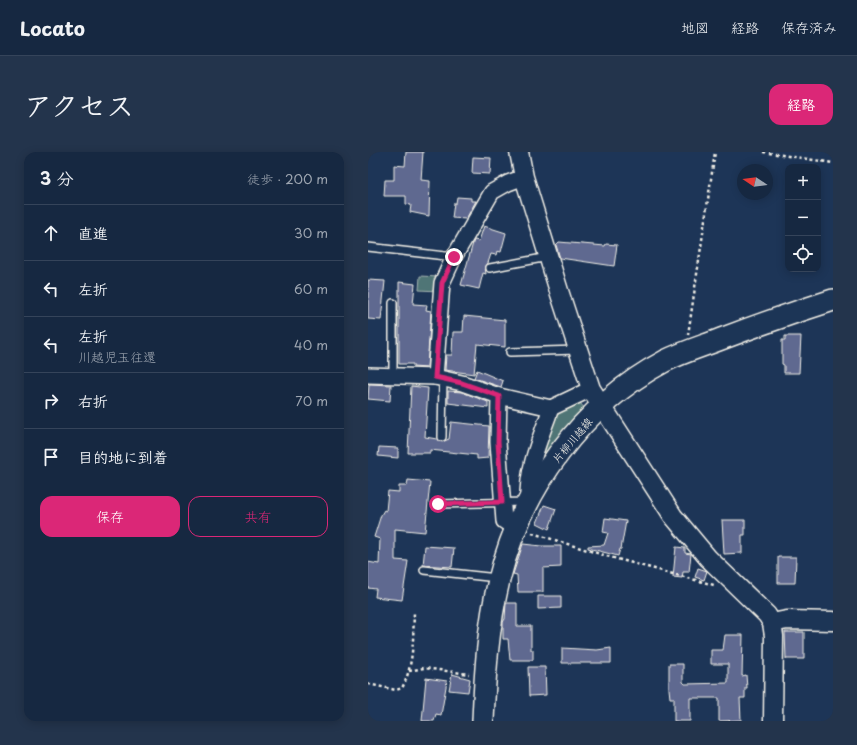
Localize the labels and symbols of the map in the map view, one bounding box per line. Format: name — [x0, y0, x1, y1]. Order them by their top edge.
north arrow — [737, 164, 773, 200]
route end — [445, 248, 463, 266]
street label: 片柳川越線 — [548, 413, 596, 467]
route start — [429, 495, 447, 513]

